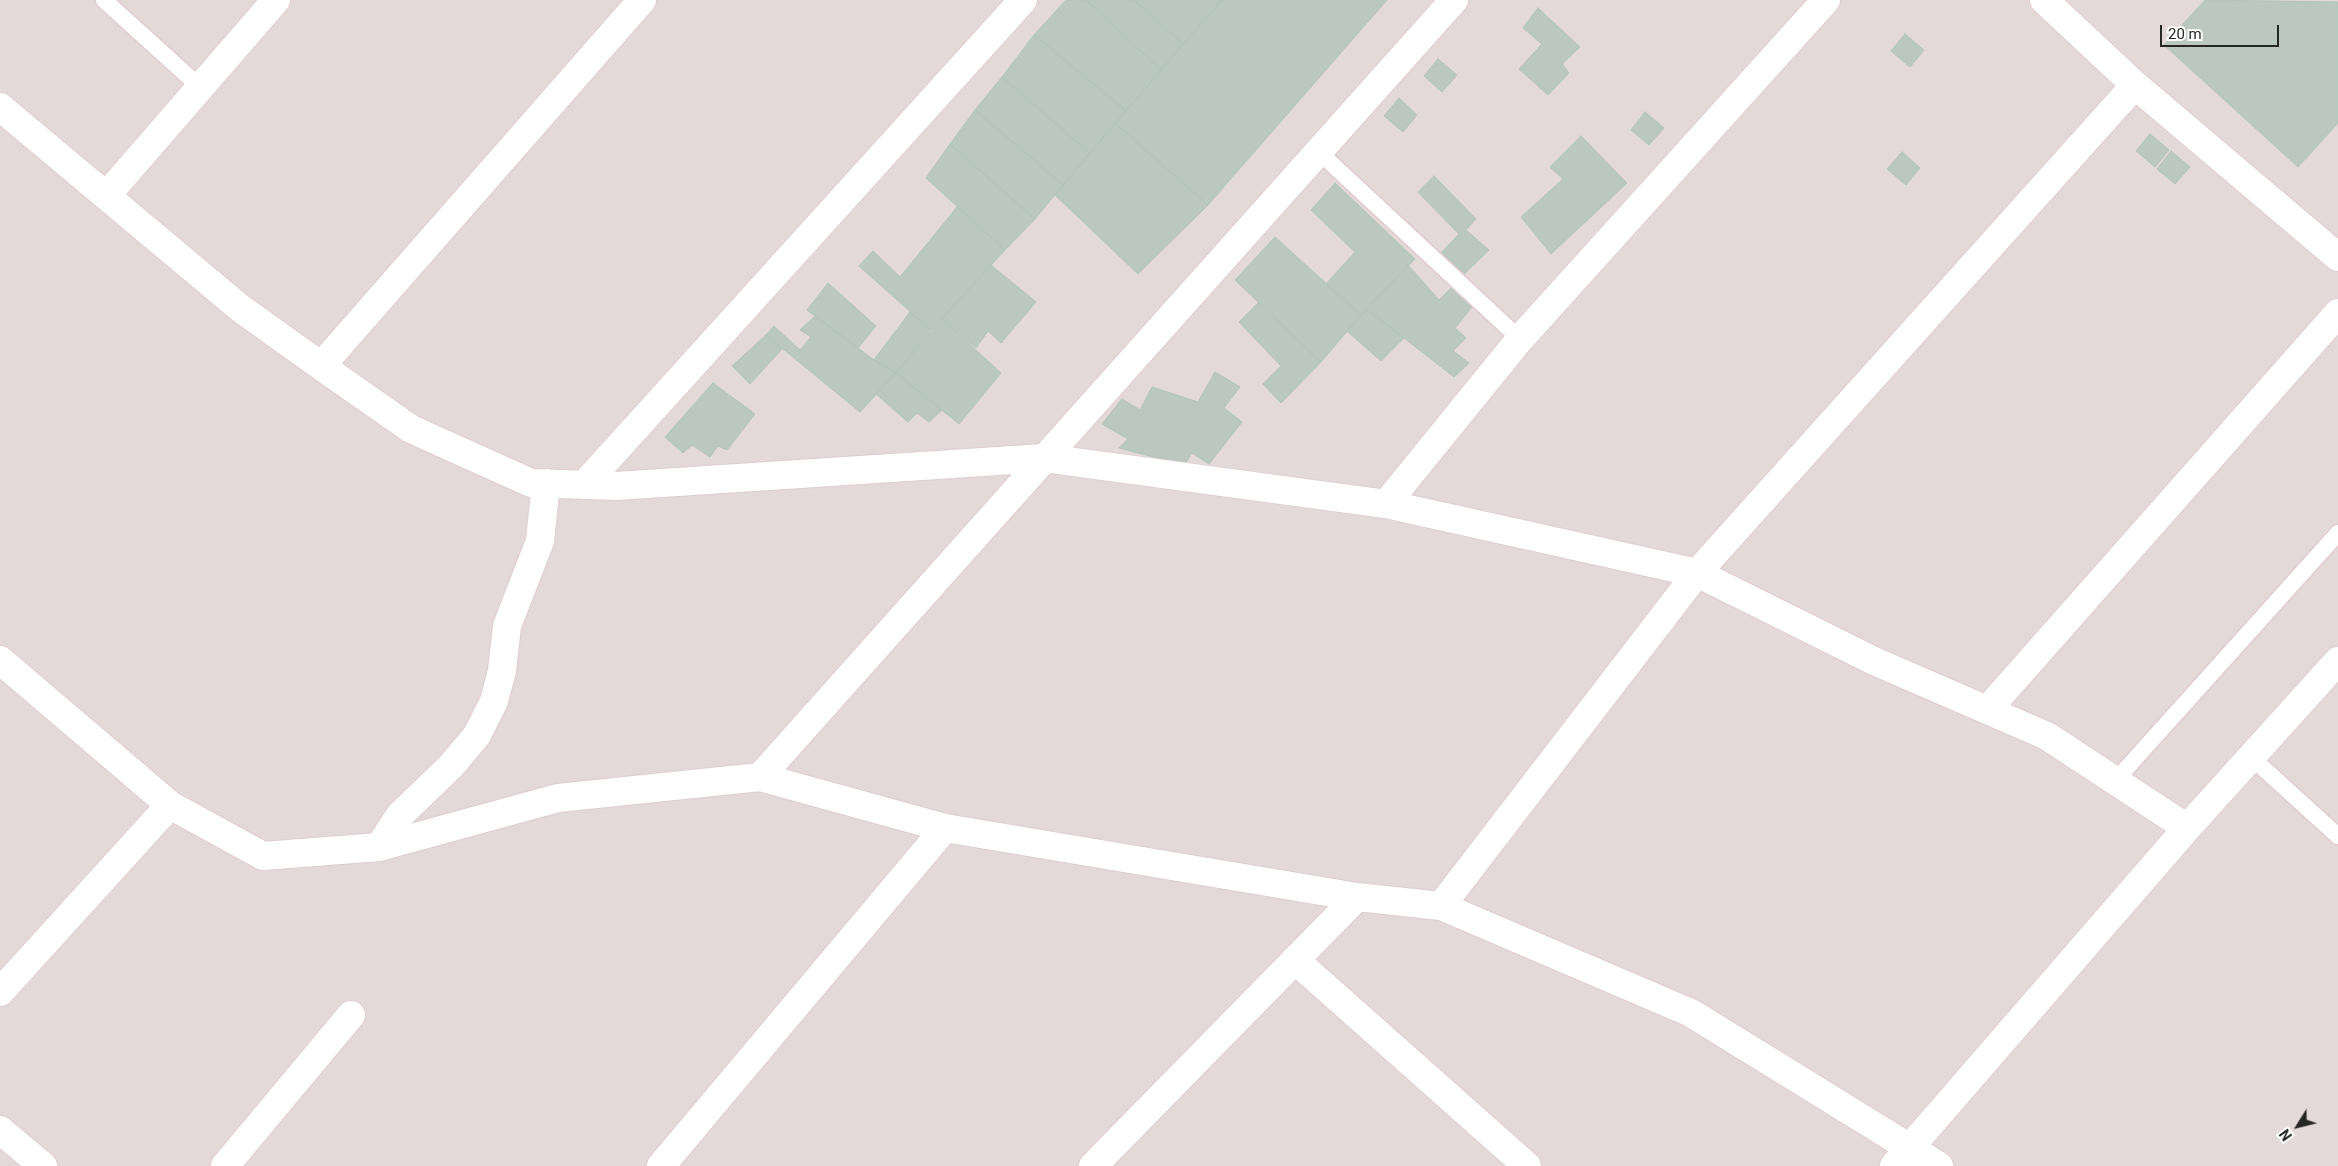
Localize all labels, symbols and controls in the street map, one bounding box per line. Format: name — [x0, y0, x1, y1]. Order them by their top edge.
scale bar — [2163, 15, 2282, 47]
text: 20 m — [2168, 25, 2202, 43]
north arrow — [2273, 1101, 2323, 1151]
text: N — [2276, 1126, 2295, 1144]

